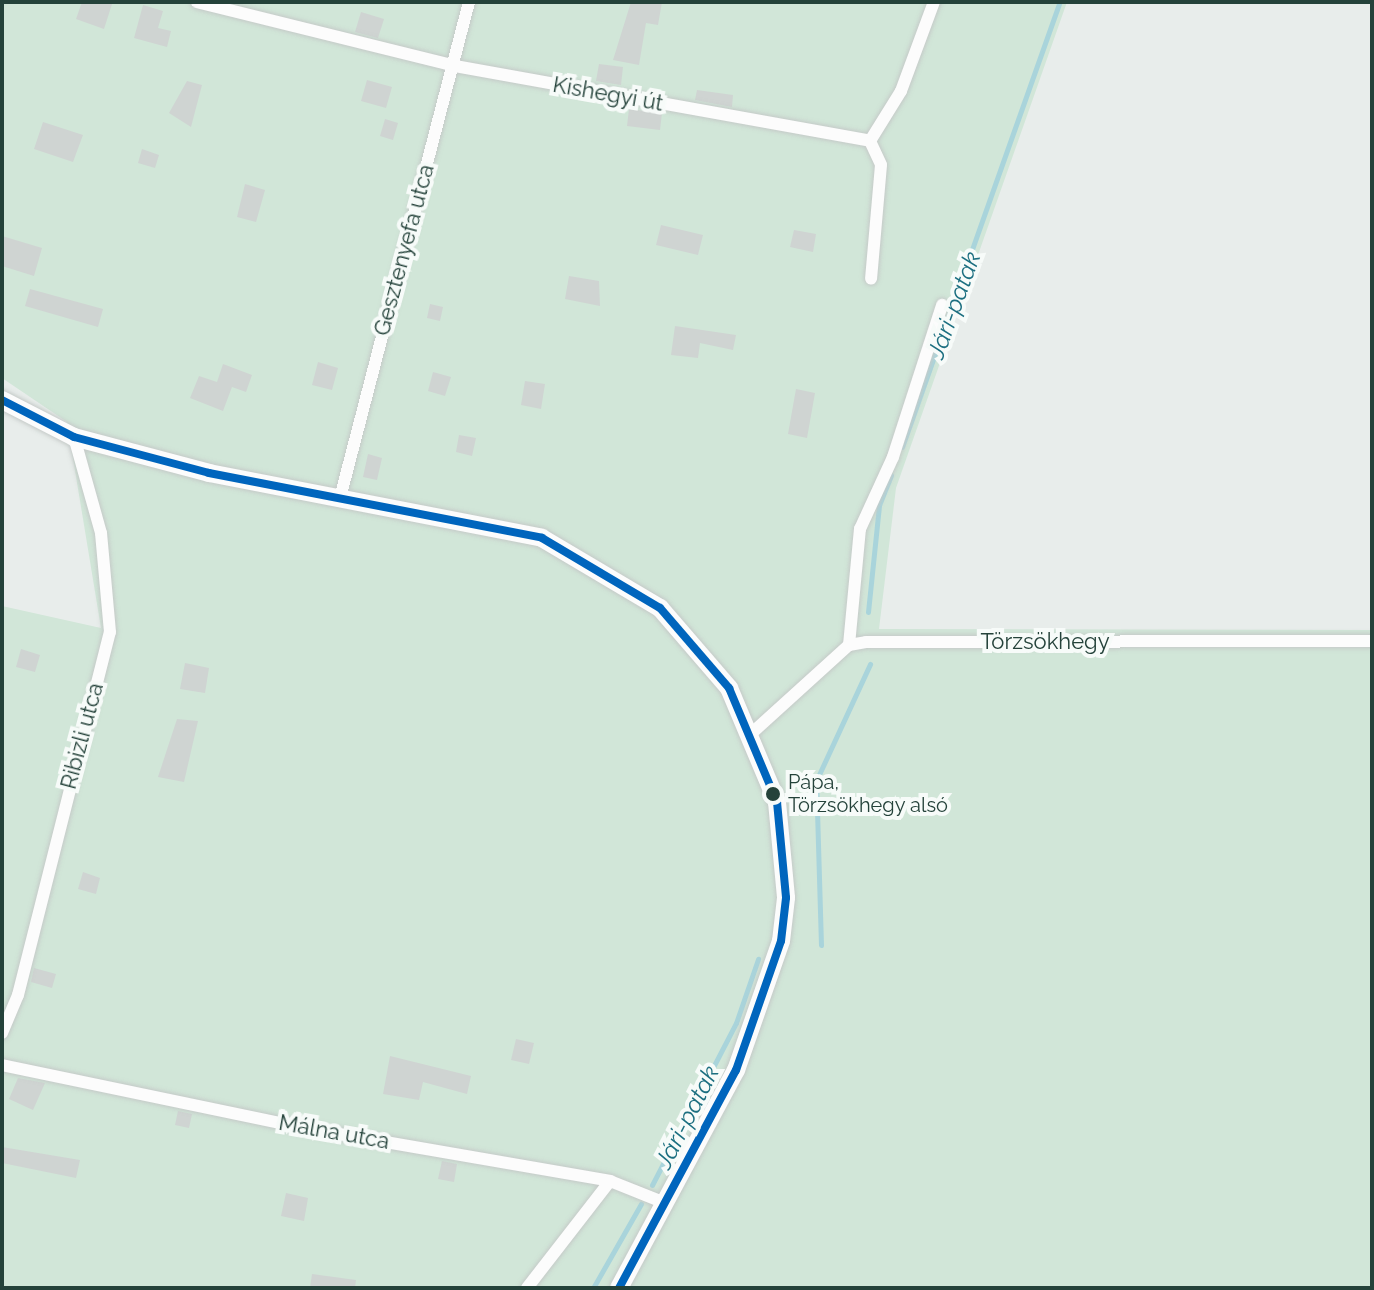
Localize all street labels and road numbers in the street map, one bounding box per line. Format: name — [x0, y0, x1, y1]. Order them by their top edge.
street label: Kishegyi út — [551, 71, 665, 117]
street label: Gesztenyefa utca — [368, 161, 440, 339]
street label: Törzsökhegy — [980, 629, 1110, 655]
street label: Ribizli utca — [55, 680, 109, 792]
street label: Málna utca — [277, 1109, 391, 1155]

